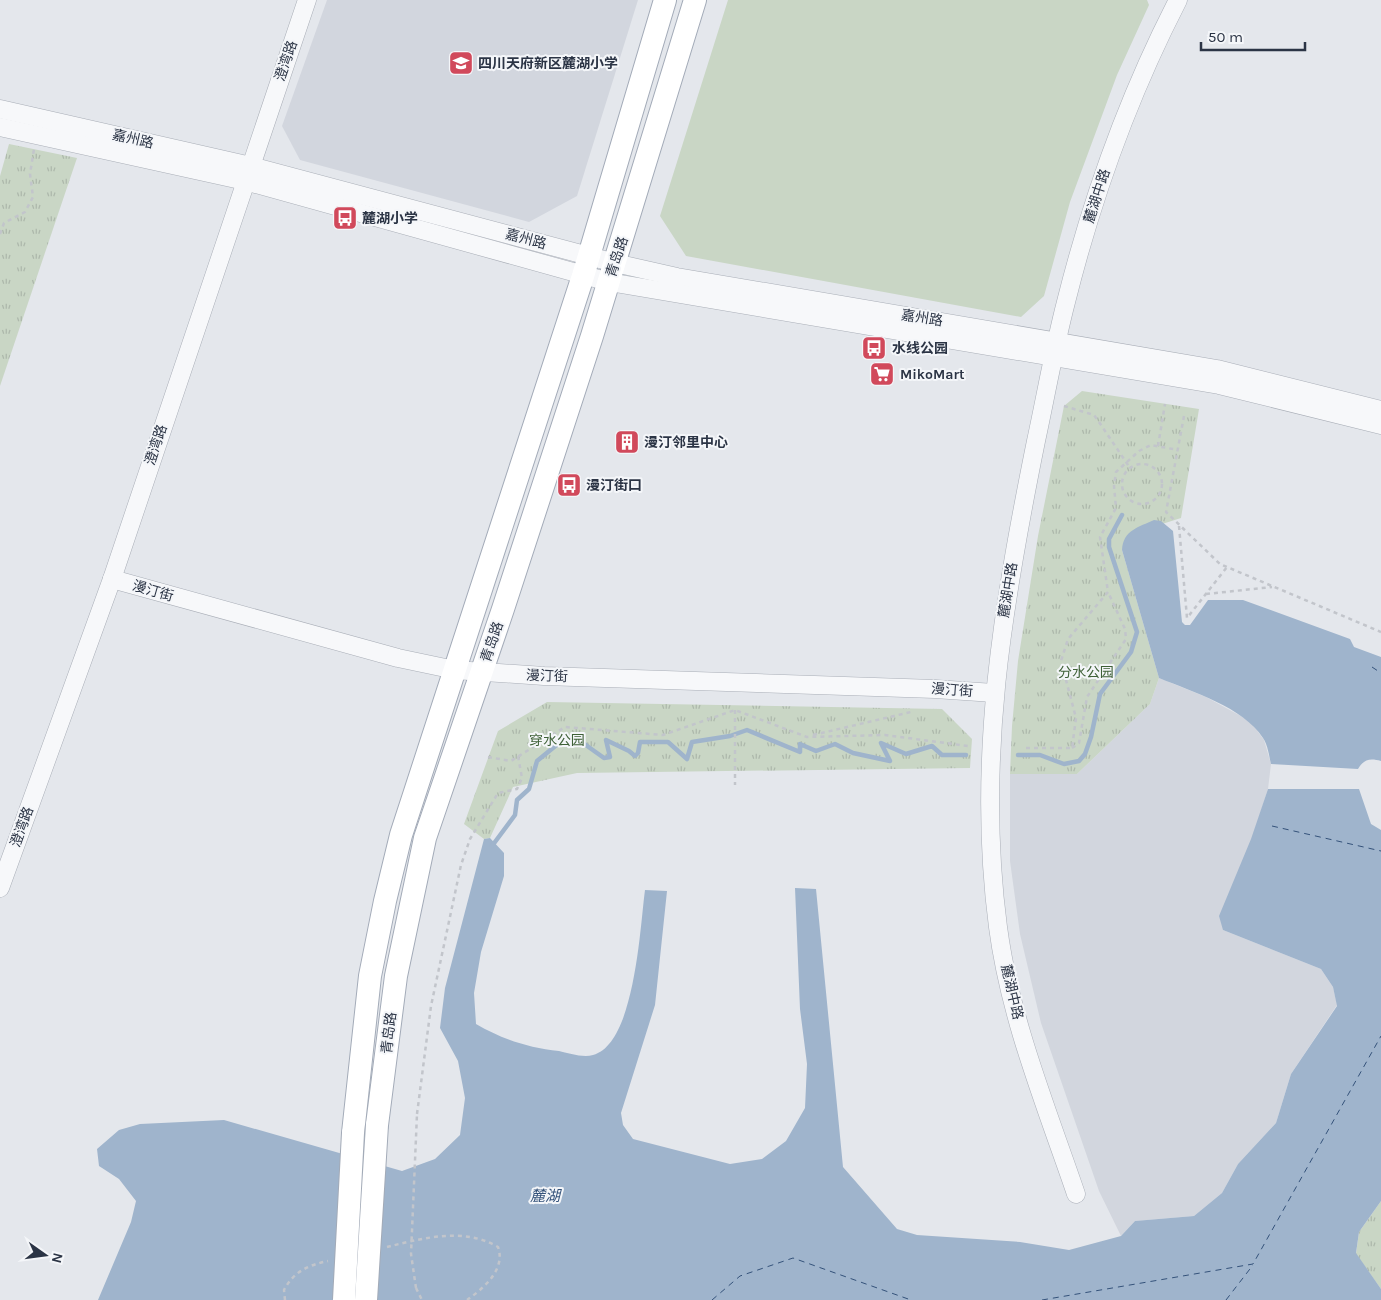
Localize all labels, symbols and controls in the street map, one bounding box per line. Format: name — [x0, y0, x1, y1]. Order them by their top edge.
scale bar — [1201, 20, 1305, 52]
text: 50 m — [1208, 28, 1243, 46]
street label: 澄湾路 — [271, 38, 301, 84]
school or university icon: 四川天府新区麓湖小学 — [448, 50, 474, 76]
place label: 四川天府新区麓湖小学 — [478, 55, 618, 72]
street label: 嘉州路 — [111, 126, 155, 152]
street label: 麓湖中路 — [1080, 167, 1114, 225]
bus stop icon: 麓湖小学 — [332, 205, 358, 231]
place label: 麓湖小学 — [362, 210, 418, 227]
street label: 嘉州路 — [504, 225, 548, 253]
street label: 青岛路 — [602, 234, 632, 280]
street label: 嘉州路 — [900, 306, 944, 330]
bus stop icon: 水线公园 — [861, 335, 887, 361]
place label: 水线公园 — [892, 340, 948, 357]
supermarket icon: MikoMart — [869, 361, 895, 387]
place label: MikoMart — [900, 366, 965, 383]
street label: 澄湾路 — [141, 422, 171, 468]
building icon: 漫汀邻里中心 — [614, 429, 640, 455]
place label: 漫汀邻里中心 — [644, 434, 728, 451]
bus stop icon: 漫汀街口 — [556, 472, 582, 498]
place label: 漫汀街口 — [586, 477, 642, 494]
street label: 麓湖中路 — [995, 561, 1021, 619]
street label: 漫汀街 — [130, 577, 176, 605]
street label: 青岛路 — [477, 619, 507, 665]
park label: 分水公园 — [1058, 664, 1114, 681]
street label: 漫汀街 — [526, 667, 568, 685]
street label: 漫汀街 — [930, 680, 974, 700]
park label: 穿水公园 — [529, 732, 585, 749]
street label: 澄湾路 — [7, 804, 37, 850]
street label: 麓湖中路 — [997, 963, 1027, 1021]
street label: 青岛路 — [378, 1011, 400, 1055]
water label: 麓湖 — [530, 1187, 562, 1205]
north arrow — [20, 1230, 70, 1280]
text: N — [48, 1251, 67, 1265]

